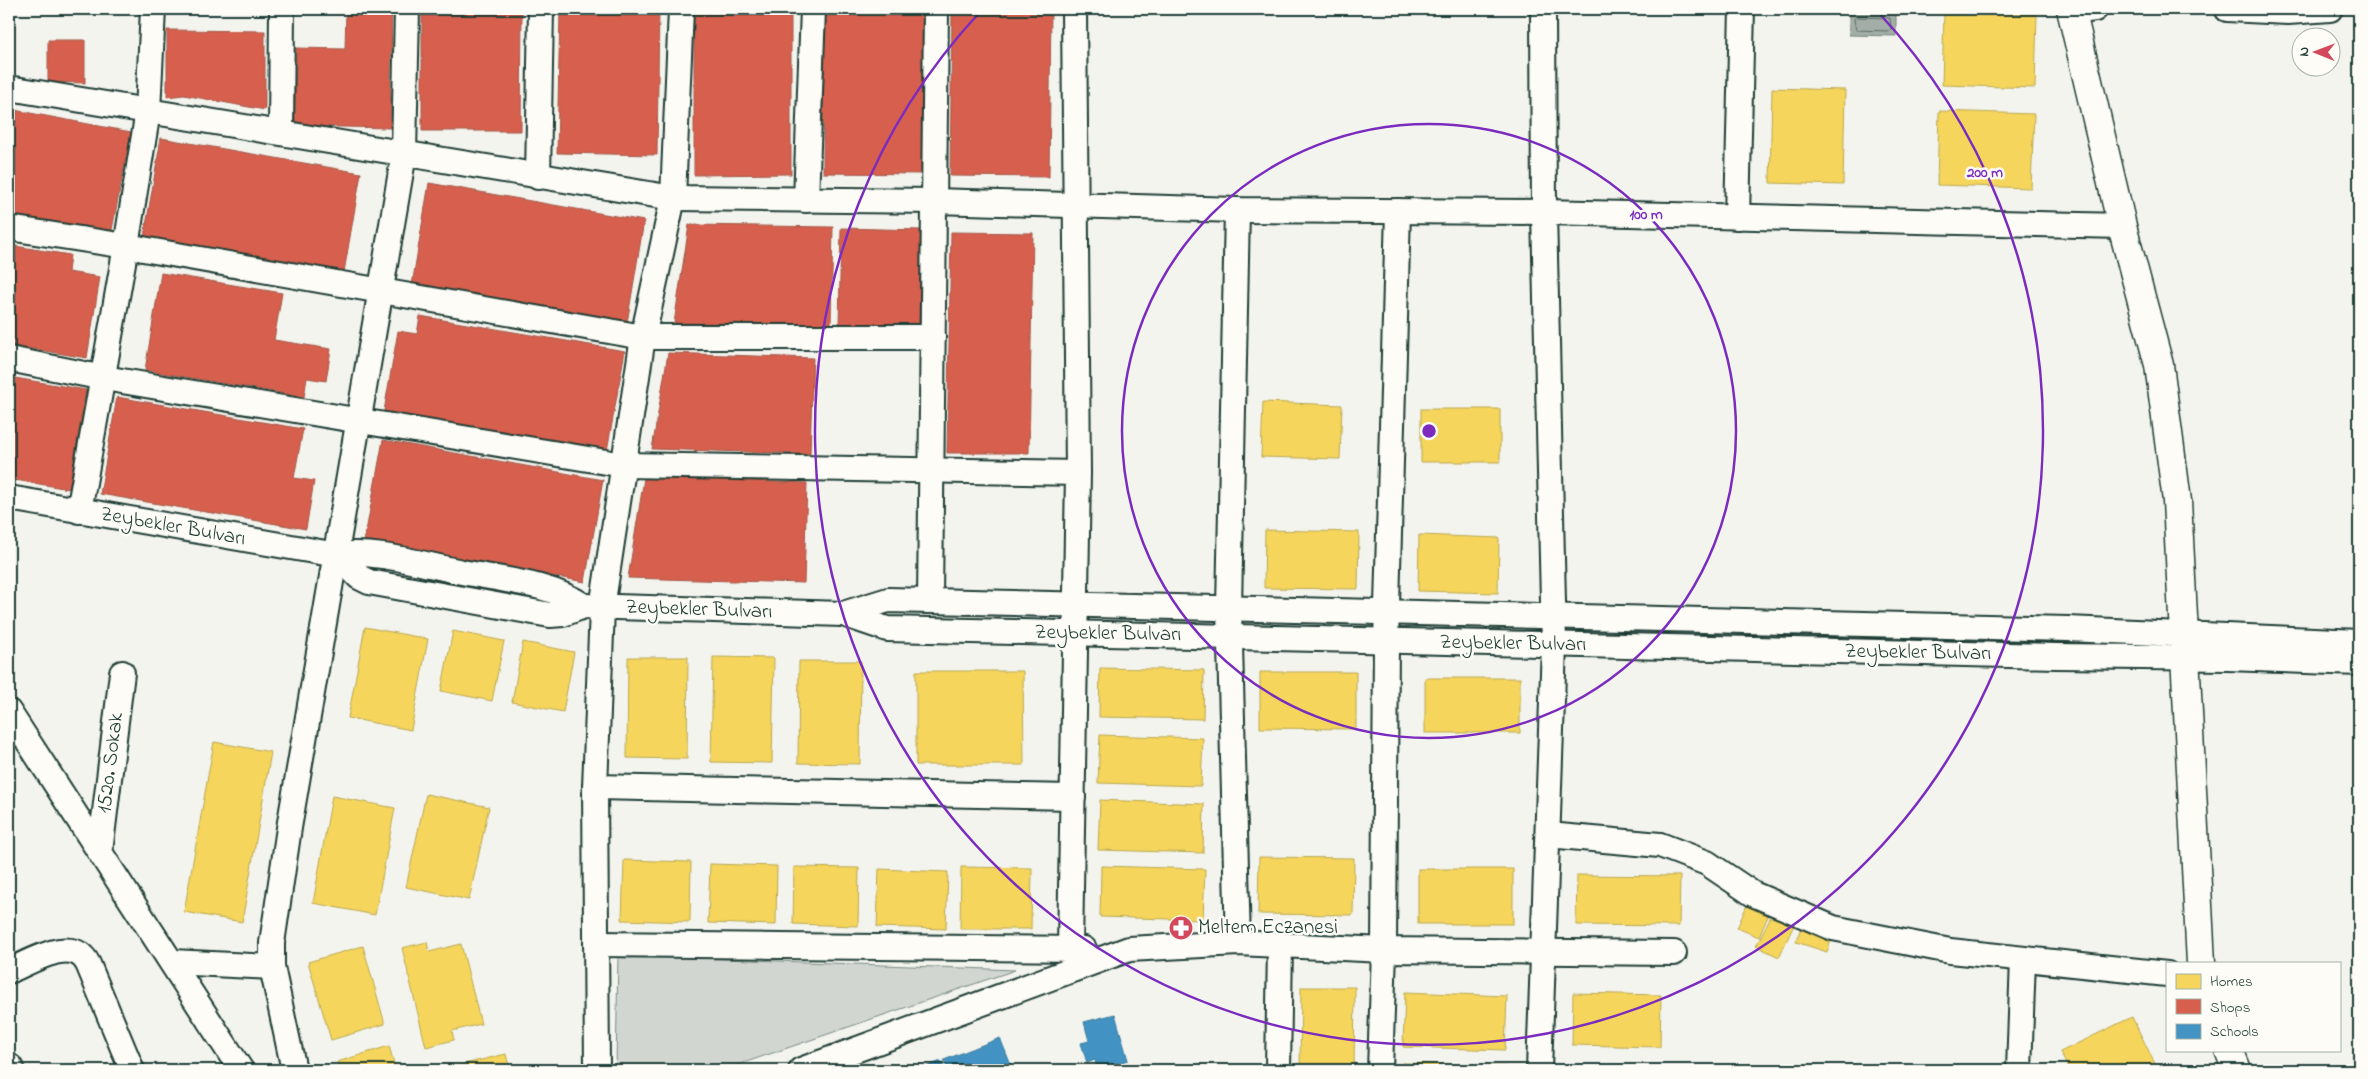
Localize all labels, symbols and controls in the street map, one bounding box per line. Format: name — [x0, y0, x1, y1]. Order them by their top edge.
north arrow — [2290, 28, 2340, 78]
text: N — [2294, 47, 2315, 57]
text: 200 m — [1966, 162, 2003, 184]
text: 100 m — [1629, 204, 1663, 226]
centre of rings — [1420, 422, 1438, 440]
street label: Zeybekler Bulvarı — [98, 499, 248, 556]
street label: Zeybekler Bulvarı — [625, 592, 773, 630]
street label: Zeybekler Bulvarı — [1034, 618, 1182, 652]
street label: Zeybekler Bulvarı — [1439, 628, 1587, 662]
street label: Zeybekler Bulvarı — [1844, 637, 1992, 671]
street label: 1520. Sokak — [90, 710, 132, 815]
place label: Meltem Eczanesi — [1198, 913, 1338, 943]
pharmacy icon: Meltem Eczanesi — [1168, 915, 1194, 941]
legend — [2166, 962, 2340, 1052]
text: Homes — [2210, 971, 2253, 993]
text: Shops — [2210, 997, 2250, 1019]
text: Schools — [2210, 1021, 2259, 1043]

